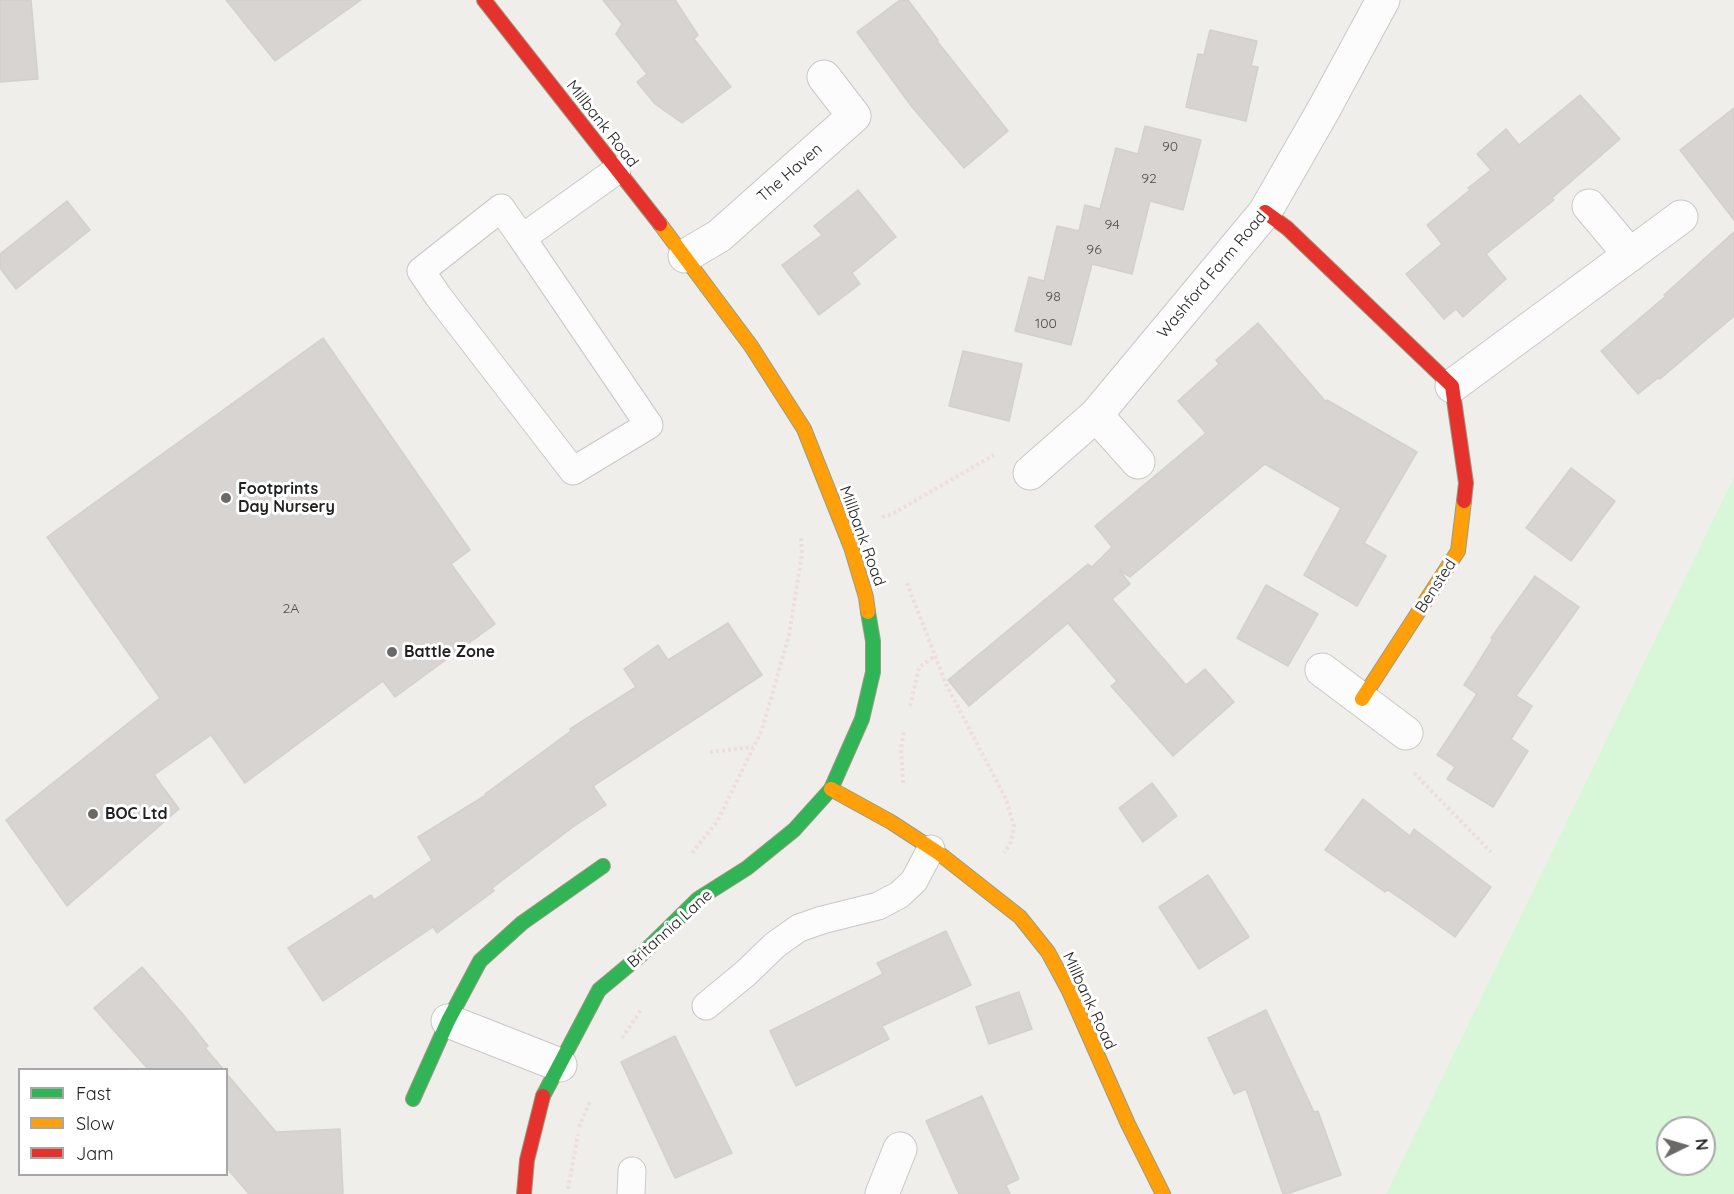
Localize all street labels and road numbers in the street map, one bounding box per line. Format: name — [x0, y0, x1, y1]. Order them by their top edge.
street label: Millbank Road — [562, 77, 642, 171]
street label: The Haven — [754, 140, 826, 206]
street label: Washford Farm Road — [1153, 208, 1271, 342]
street label: Millbank Road — [835, 483, 889, 589]
street label: Bensted — [1412, 555, 1460, 617]
street label: Britannia Lane — [624, 886, 716, 972]
street label: Millbank Road — [1058, 949, 1120, 1053]

